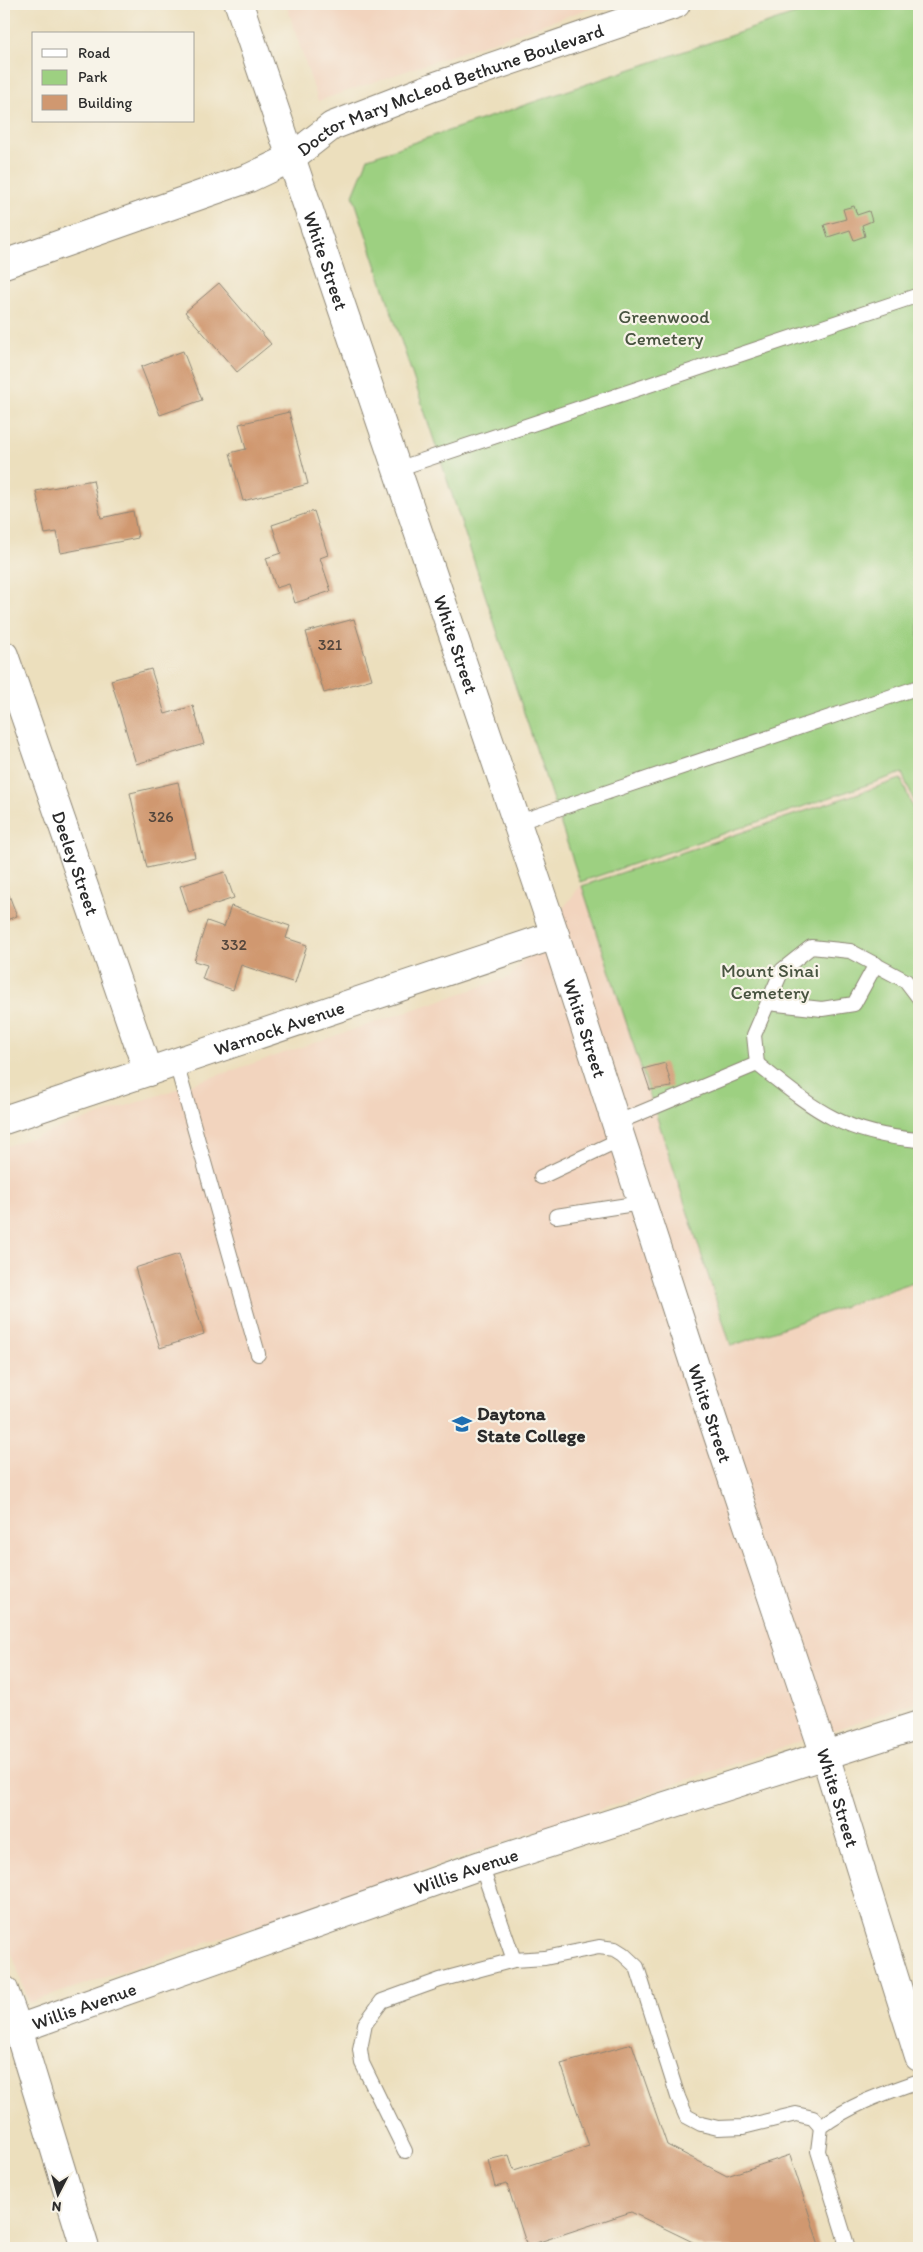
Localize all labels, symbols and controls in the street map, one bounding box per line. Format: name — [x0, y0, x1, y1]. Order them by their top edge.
street label: Doctor Mary McLeod Bethune Boulevard — [292, 19, 607, 161]
legend — [32, 32, 195, 122]
text: Road — [78, 44, 111, 62]
text: Park — [78, 68, 108, 86]
text: Building — [78, 94, 132, 112]
street label: White Street — [298, 209, 353, 313]
park label: Greenwood Cemetery — [618, 305, 710, 350]
street label: White Street — [428, 592, 483, 697]
house number: 321 — [318, 635, 343, 654]
house number: 326 — [148, 807, 174, 826]
street label: Deeley Street — [47, 808, 104, 918]
house number: 332 — [221, 935, 248, 954]
park label: Mount Sinai Cemetery — [721, 959, 819, 1004]
street label: White Street — [558, 976, 611, 1081]
street label: Warnock Avenue — [211, 996, 347, 1061]
street label: White Street — [683, 1361, 737, 1466]
place label: Daytona State College — [477, 1402, 586, 1447]
school or university icon: Daytona State College — [451, 1413, 473, 1435]
street label: White Street — [812, 1745, 864, 1850]
street label: Willis Avenue — [411, 1843, 521, 1900]
street label: Willis Avenue — [29, 1977, 139, 2035]
north arrow — [32, 2170, 82, 2220]
text: N — [51, 2197, 62, 2215]

